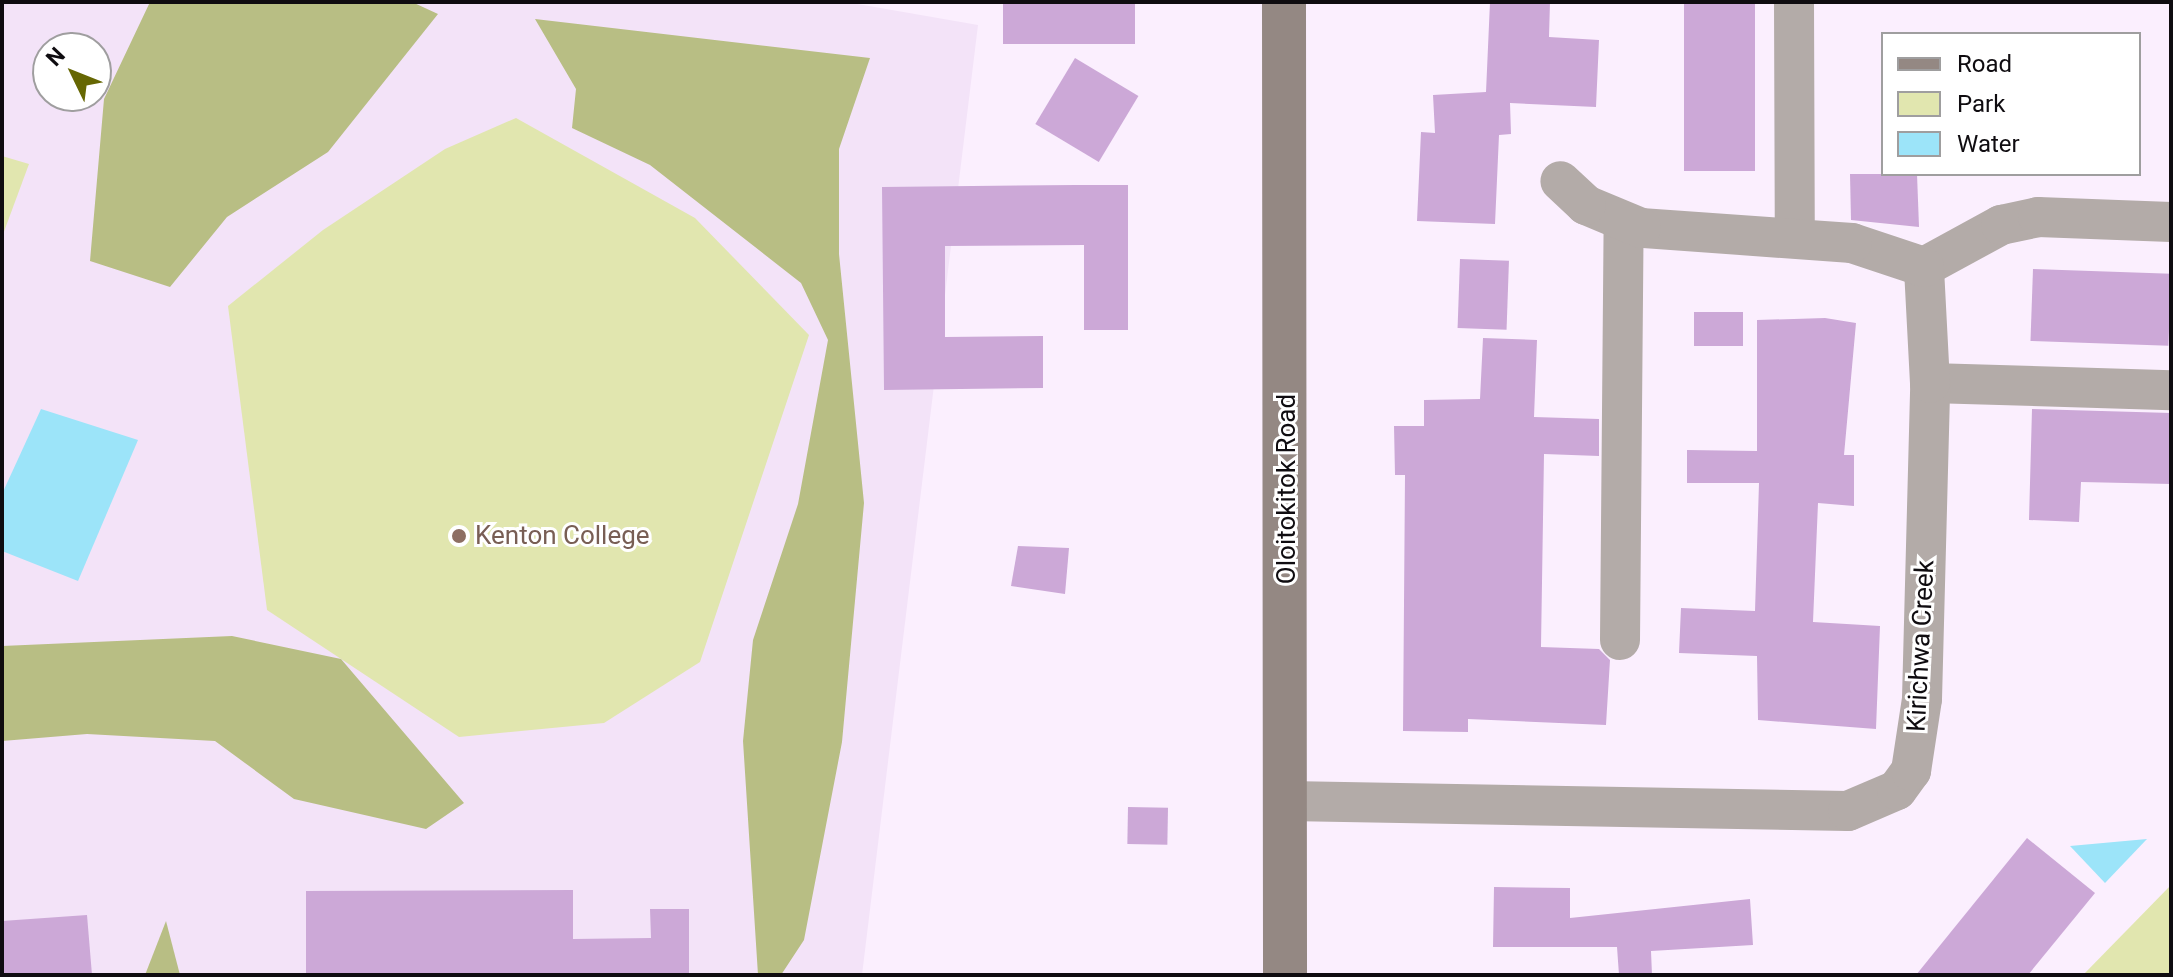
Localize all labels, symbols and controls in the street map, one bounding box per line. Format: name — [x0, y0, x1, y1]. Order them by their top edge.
north arrow — [32, 32, 112, 112]
legend — [1881, 32, 2141, 176]
text: N — [41, 42, 70, 71]
text: Road — [1957, 50, 2012, 78]
text: Park — [1957, 90, 2005, 118]
text: Water — [1957, 130, 2020, 158]
street label: Oloitokitok Road — [1271, 394, 1303, 584]
place label: Kenton College — [475, 520, 650, 552]
marker: Kenton College — [450, 527, 468, 545]
street label: Kirichwa Creek — [1901, 559, 1941, 733]

